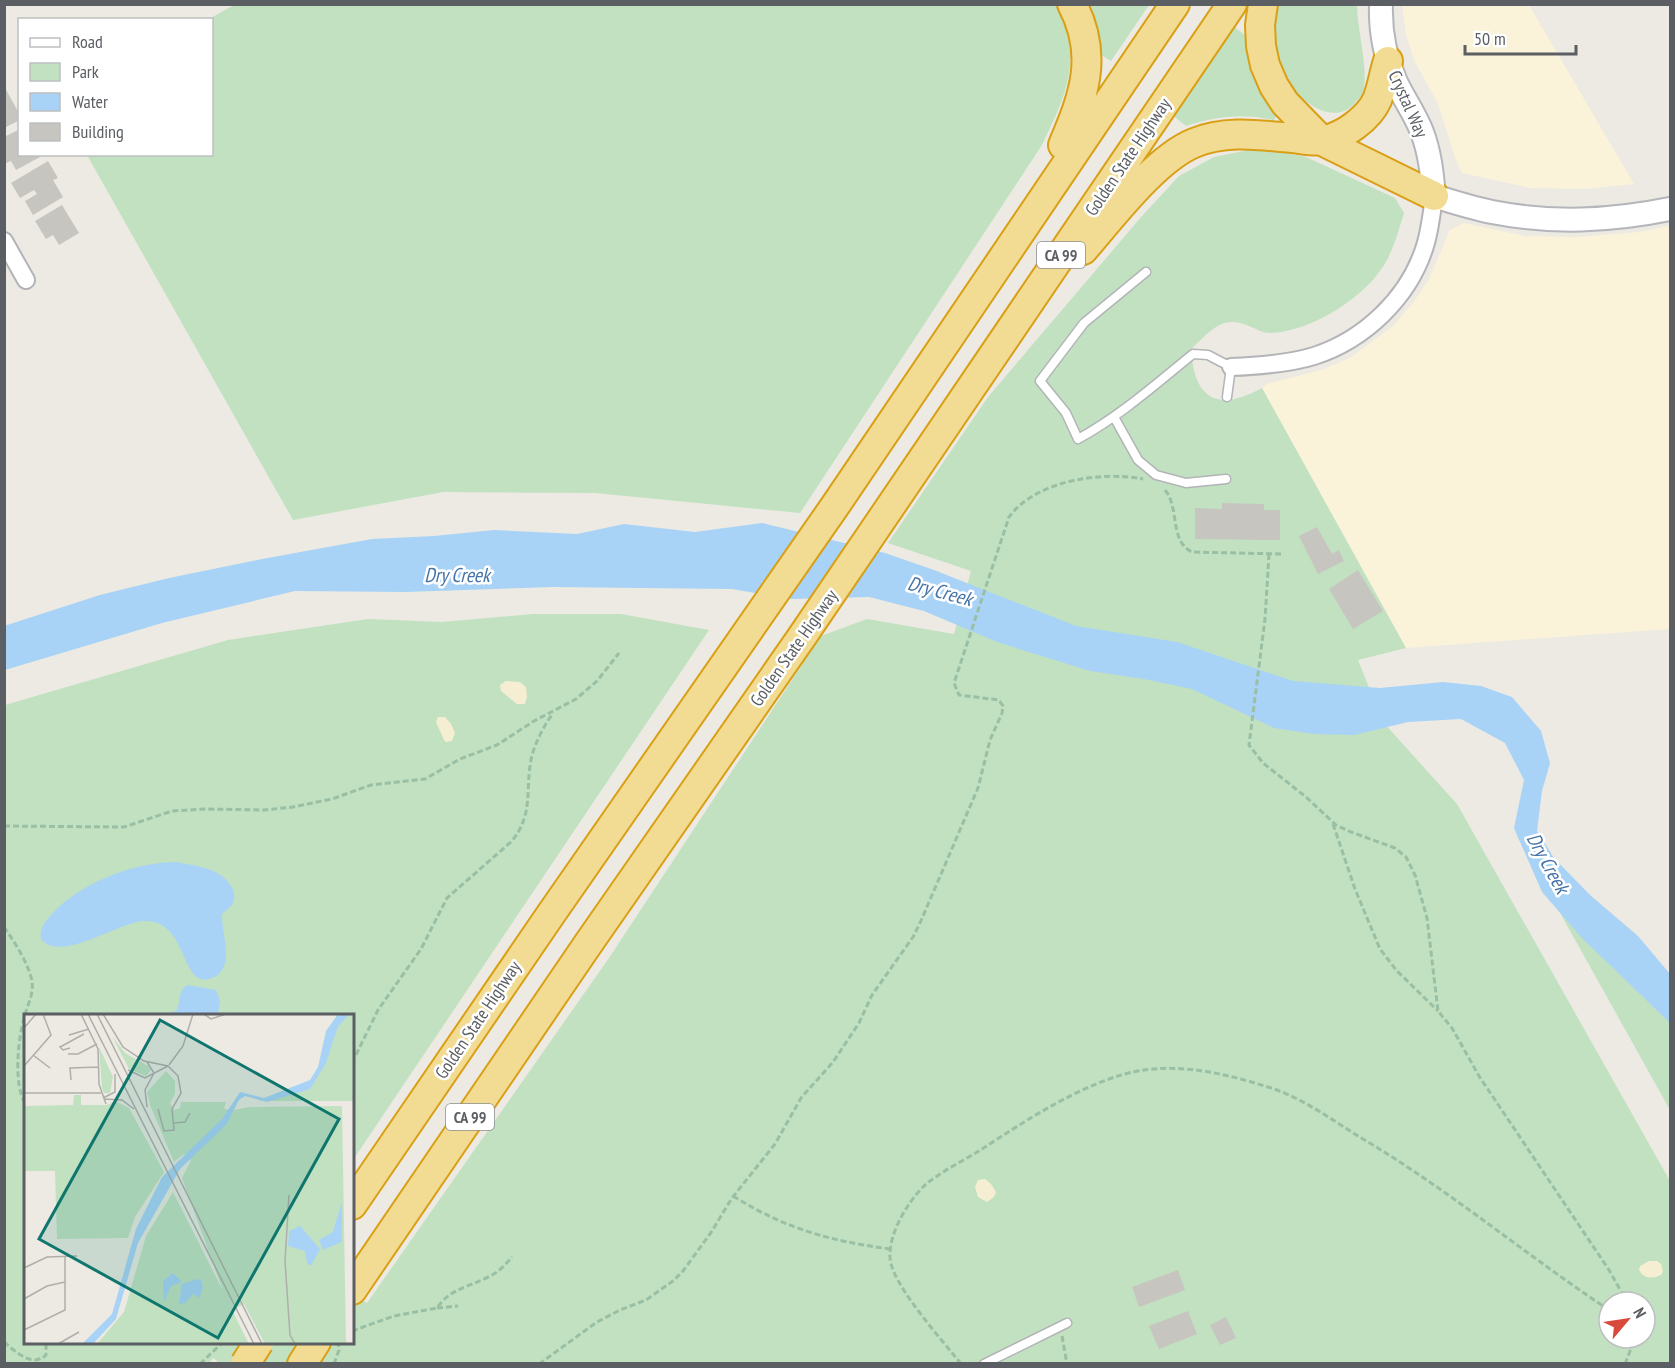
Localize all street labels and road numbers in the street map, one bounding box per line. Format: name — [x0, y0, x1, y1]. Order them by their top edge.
street label: Crystal Way — [1383, 67, 1434, 141]
street label: Golden State Highway — [1080, 93, 1176, 220]
road number: CA 99 — [1037, 242, 1085, 268]
street label: Golden State Highway — [745, 585, 843, 711]
street label: Golden State Highway — [430, 956, 526, 1083]
road number: CA 99 — [446, 1104, 494, 1130]

